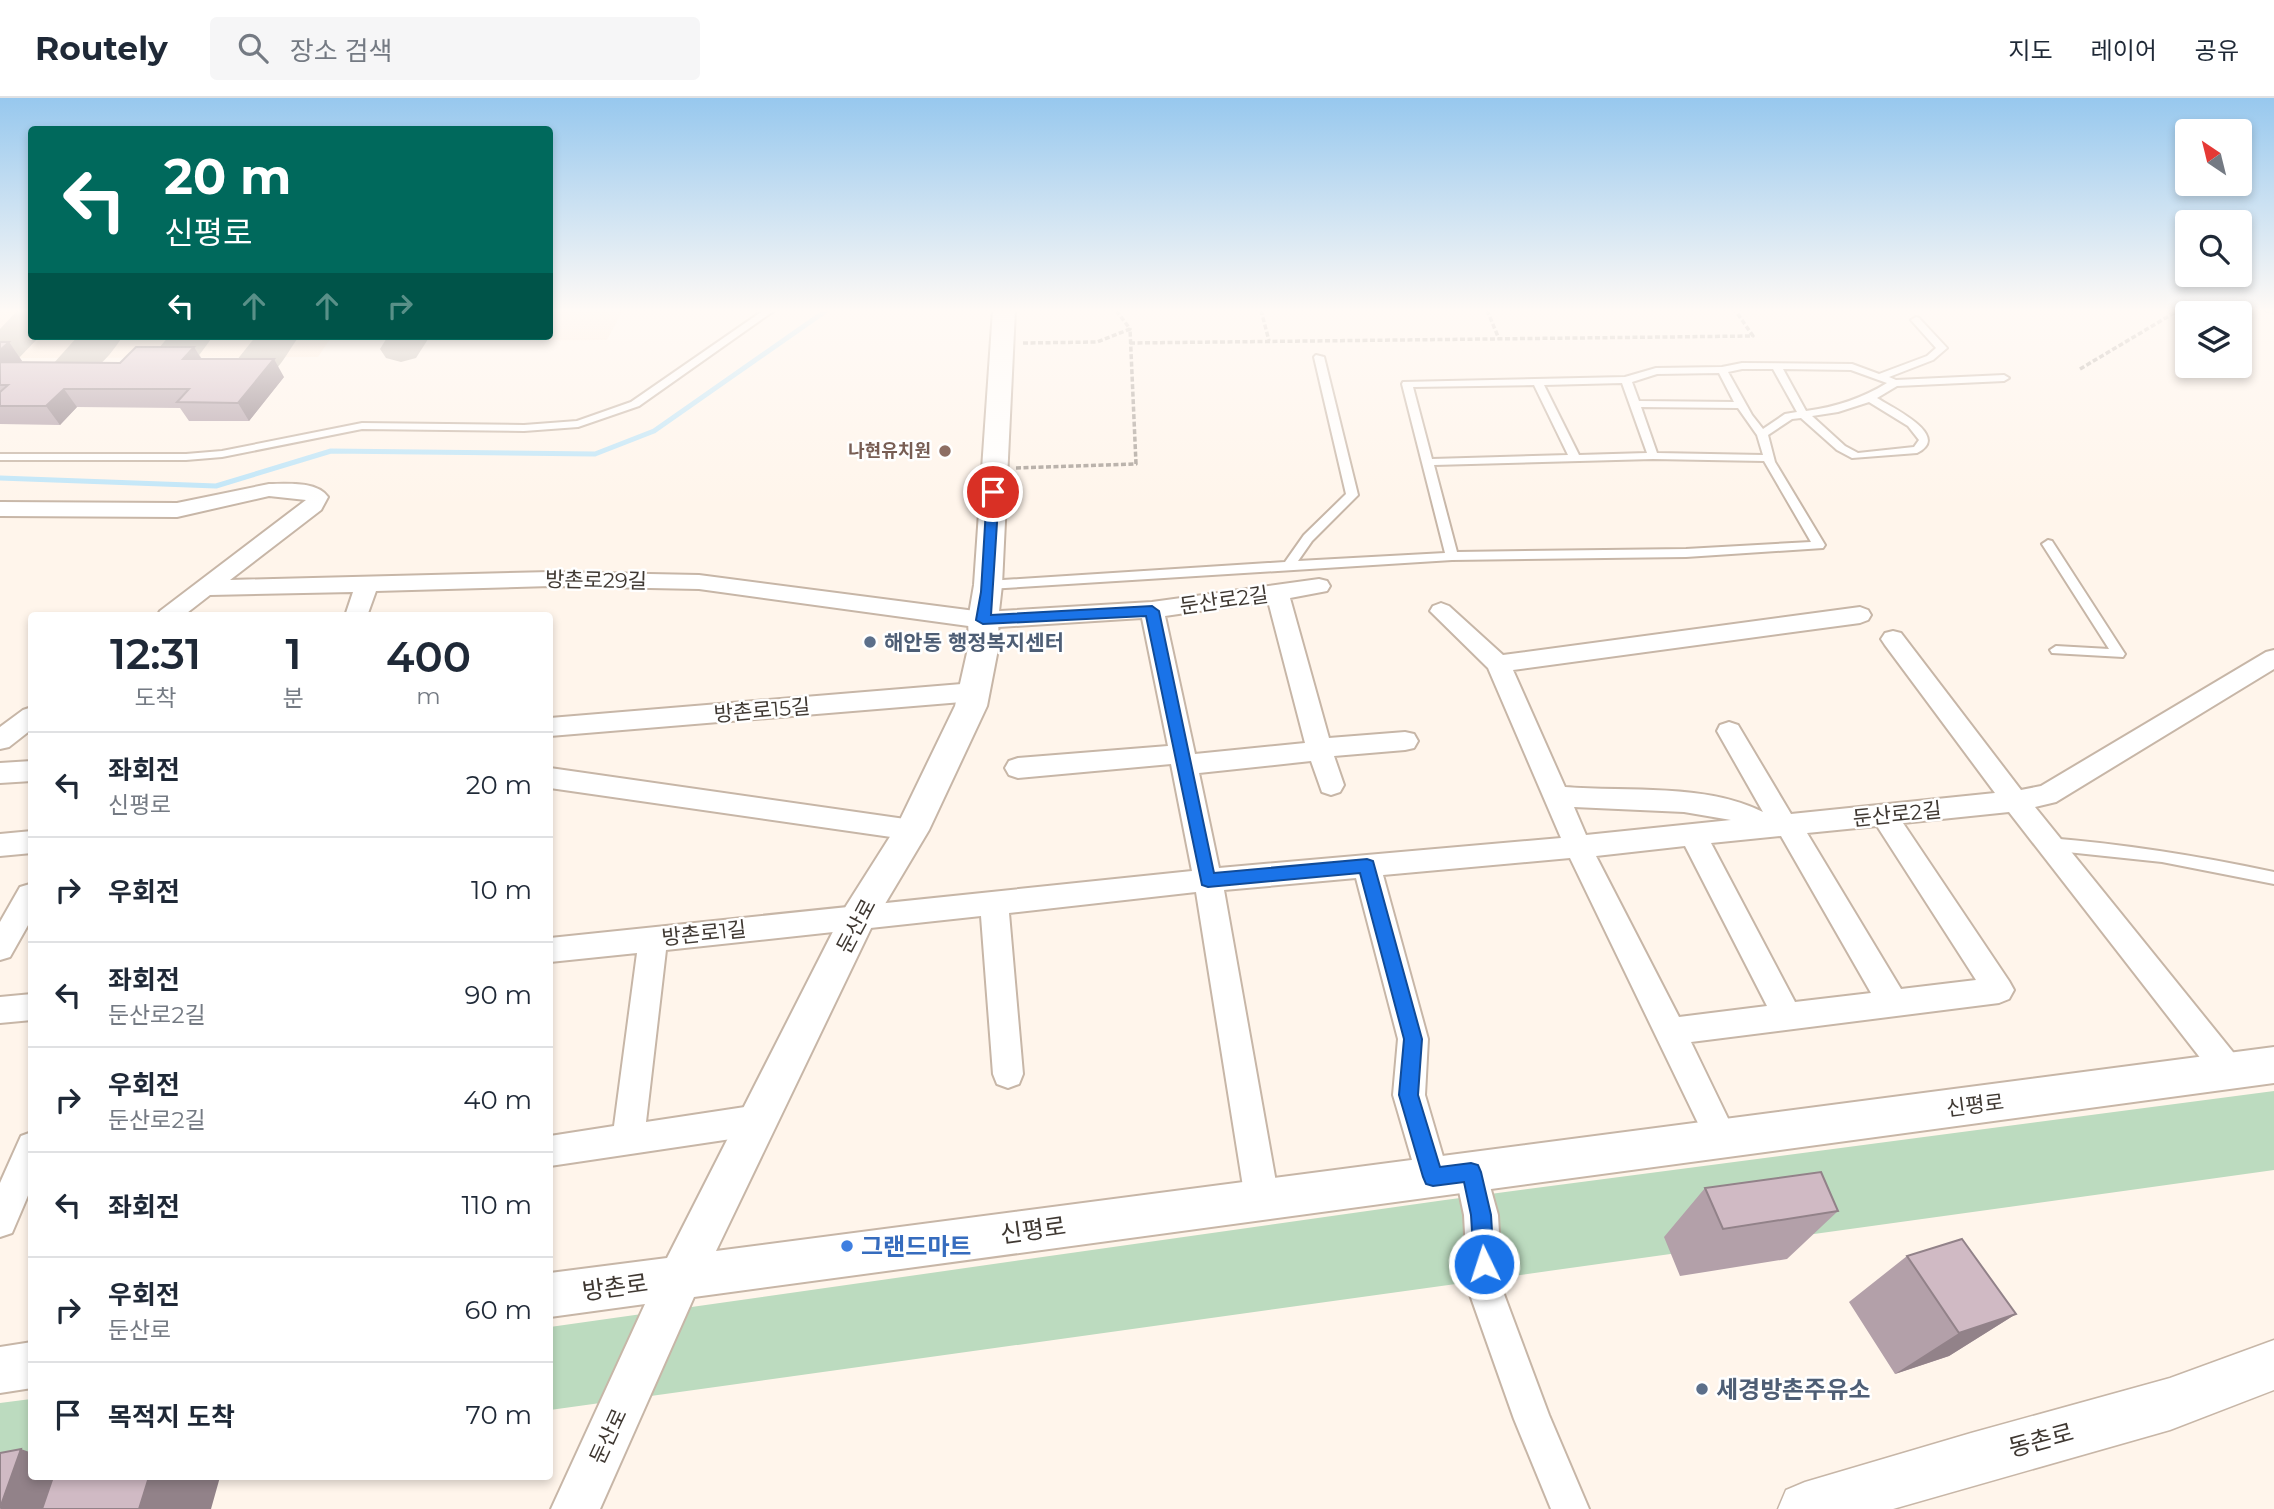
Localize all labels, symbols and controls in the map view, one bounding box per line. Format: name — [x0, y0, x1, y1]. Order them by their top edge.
search box — [210, 17, 700, 80]
text: Routely — [35, 28, 168, 68]
icon: search — [234, 29, 272, 67]
text: 장소 검색 — [290, 35, 392, 67]
text: 지도 — [2008, 36, 2053, 65]
text: 레이어 — [2091, 36, 2157, 65]
text: 공유 — [2195, 36, 2239, 65]
north arrow — [2175, 119, 2252, 196]
map controls — [2175, 119, 2252, 378]
text: 20 m — [164, 147, 291, 206]
icon: left — [49, 154, 140, 245]
button: search — [2175, 210, 2252, 287]
text: 신평로 — [164, 213, 252, 252]
icon: left — [162, 287, 200, 325]
icon: ahead — [235, 287, 273, 325]
icon: ahead — [308, 287, 346, 325]
icon: right — [381, 287, 419, 325]
button: layers — [2175, 301, 2252, 378]
place label: 나현유치원 — [848, 440, 931, 462]
marker: 나현유치원 — [937, 443, 953, 459]
pin — [963, 462, 1023, 522]
icon: arrive — [974, 473, 1012, 511]
street label: 방촌로29길 — [545, 567, 647, 593]
street label: 둔산로2길 — [1178, 581, 1270, 619]
text: 12:31 — [110, 628, 201, 680]
text: 1 — [286, 628, 302, 680]
place label: 해안동 행정복지센터 — [884, 630, 1064, 655]
text: 400 — [386, 631, 471, 683]
marker: 해안동 행정복지센터 — [862, 634, 878, 650]
text: m — [416, 682, 441, 710]
text: 도착 — [134, 684, 177, 712]
text: 분 — [283, 684, 304, 712]
street label: 방촌로15길 — [713, 693, 811, 727]
text: 좌회전 — [108, 754, 180, 786]
icon: left — [49, 766, 87, 804]
text: 20 m — [466, 769, 532, 801]
text: 신평로 — [108, 791, 171, 819]
street label: 둔산로2길 — [1851, 797, 1943, 831]
icon: right — [49, 871, 87, 909]
text: 10 m — [471, 874, 532, 906]
text: 우회전 — [108, 876, 180, 908]
street label: 둔산로 — [831, 895, 881, 957]
street label: 방촌로1길 — [660, 916, 748, 950]
text: 좌회전 — [108, 964, 180, 996]
icon: left — [49, 976, 87, 1014]
text: 90 m — [465, 979, 532, 1011]
text: 둔산로2길 — [108, 1001, 206, 1029]
text: 우회전 — [108, 1069, 180, 1101]
icon: right — [49, 1081, 87, 1119]
text: 40 m — [463, 1084, 532, 1116]
street label: 신평로 — [1945, 1089, 2005, 1121]
text: 둔산로2길 — [108, 1106, 206, 1134]
icon: left — [49, 1186, 87, 1224]
text: 110 m — [462, 1189, 532, 1221]
text: 좌회전 — [108, 1191, 180, 1223]
street label: 신평로 — [998, 1211, 1068, 1249]
position arrow — [1447, 1227, 1521, 1301]
place label: 그랜드마트 — [861, 1232, 971, 1261]
marker: 그랜드마트 — [839, 1238, 855, 1254]
street label: 방촌로 — [580, 1268, 650, 1306]
text: 우회전 — [108, 1279, 180, 1311]
icon: right — [49, 1291, 87, 1329]
text: 60 m — [465, 1294, 532, 1326]
text: 둔산로 — [108, 1316, 171, 1344]
place label: 세경방촌주유소 — [1716, 1375, 1871, 1404]
marker: 세경방촌주유소 — [1694, 1381, 1710, 1397]
icon: arrive — [49, 1396, 87, 1434]
text: 70 m — [466, 1399, 532, 1431]
text: 목적지 도착 — [108, 1401, 235, 1433]
street label: 둔산로 — [584, 1404, 632, 1468]
street label: 동촌로 — [2005, 1417, 2077, 1463]

